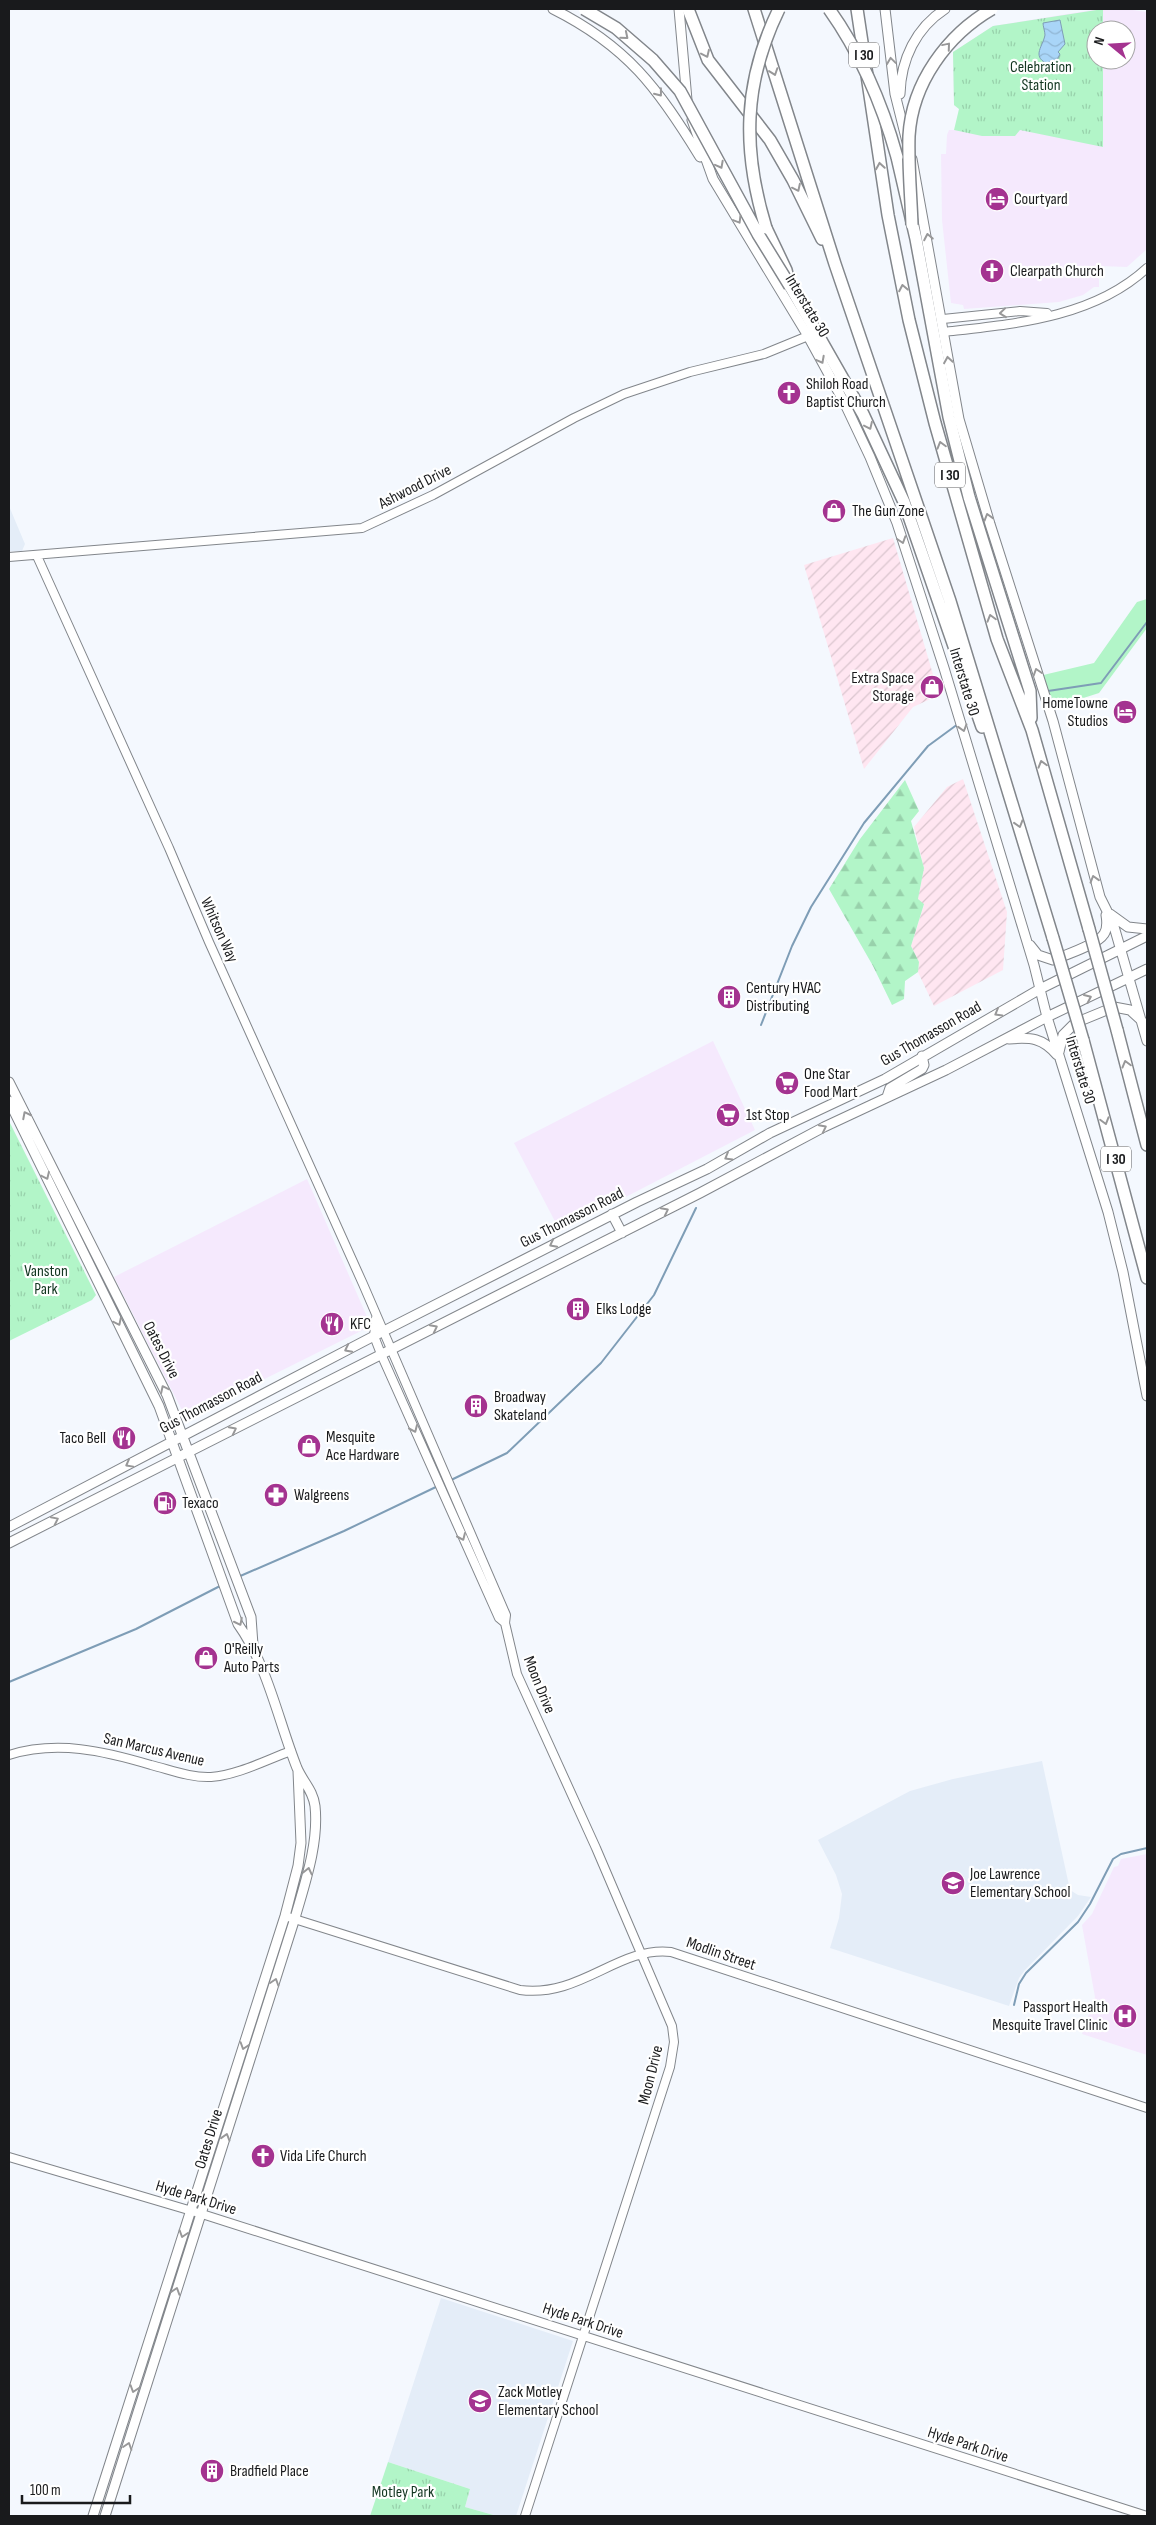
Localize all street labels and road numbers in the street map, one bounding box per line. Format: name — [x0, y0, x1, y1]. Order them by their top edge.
road number: I 30 — [849, 42, 879, 68]
street label: Interstate 30 — [781, 271, 833, 341]
street label: Ashwood Drive — [375, 461, 454, 514]
road number: I 30 — [935, 462, 965, 488]
street label: Interstate 30 — [945, 646, 983, 718]
street label: Whitson Way — [196, 895, 242, 965]
street label: Gus Thomasson Road — [877, 997, 985, 1071]
street label: Interstate 30 — [1061, 1034, 1099, 1106]
road number: I 30 — [1101, 1146, 1131, 1172]
street label: Gus Thomasson Road — [517, 1184, 627, 1252]
street label: Oates Drive — [139, 1318, 183, 1382]
street label: Gus Thomasson Road — [157, 1368, 265, 1438]
street label: Moon Drive — [519, 1654, 559, 1716]
street label: San Marcus Avenue — [102, 1729, 206, 1771]
street label: Modlin Street — [684, 1933, 758, 1975]
street label: Moon Drive — [635, 2044, 667, 2106]
street label: Oates Drive — [191, 2107, 227, 2171]
street label: Hyde Park Drive — [153, 2177, 239, 2219]
street label: Hyde Park Drive — [540, 2299, 626, 2343]
street label: Hyde Park Drive — [925, 2423, 1011, 2467]

